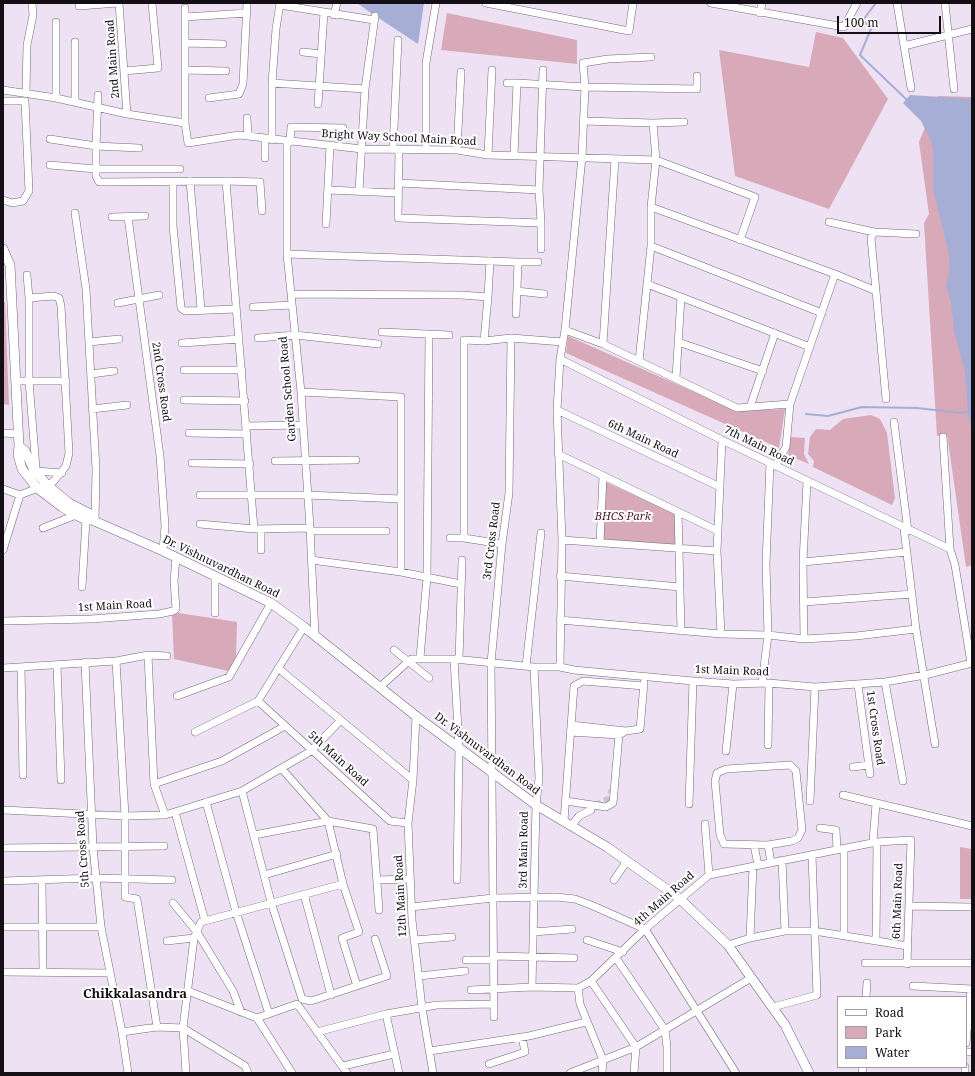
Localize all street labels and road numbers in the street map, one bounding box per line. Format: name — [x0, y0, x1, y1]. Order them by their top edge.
street label: 2nd Main Road — [104, 19, 122, 99]
street label: Bright Way School Main Road — [321, 127, 477, 149]
street label: Garden School Road — [277, 336, 299, 442]
street label: 2nd Cross Road — [149, 341, 173, 423]
street label: 6th Main Road — [606, 417, 680, 461]
street label: 7th Main Road — [722, 423, 796, 469]
street label: 3rd Cross Road — [481, 501, 503, 581]
street label: Dr. Vishnuvardhan Road — [160, 533, 282, 601]
street label: 1st Main Road — [78, 597, 152, 615]
street label: 1st Main Road — [695, 663, 769, 679]
street label: 1st Cross Road — [863, 690, 887, 766]
street label: Dr. Vishnuvardhan Road — [432, 710, 542, 798]
street label: 5th Main Road — [305, 729, 371, 789]
street label: 5th Cross Road — [74, 810, 92, 888]
street label: 3rd Main Road — [517, 811, 531, 889]
street label: 12th Main Road — [392, 854, 410, 938]
street label: 6th Main Road — [890, 863, 906, 939]
street label: 4th Main Road — [631, 869, 697, 929]

